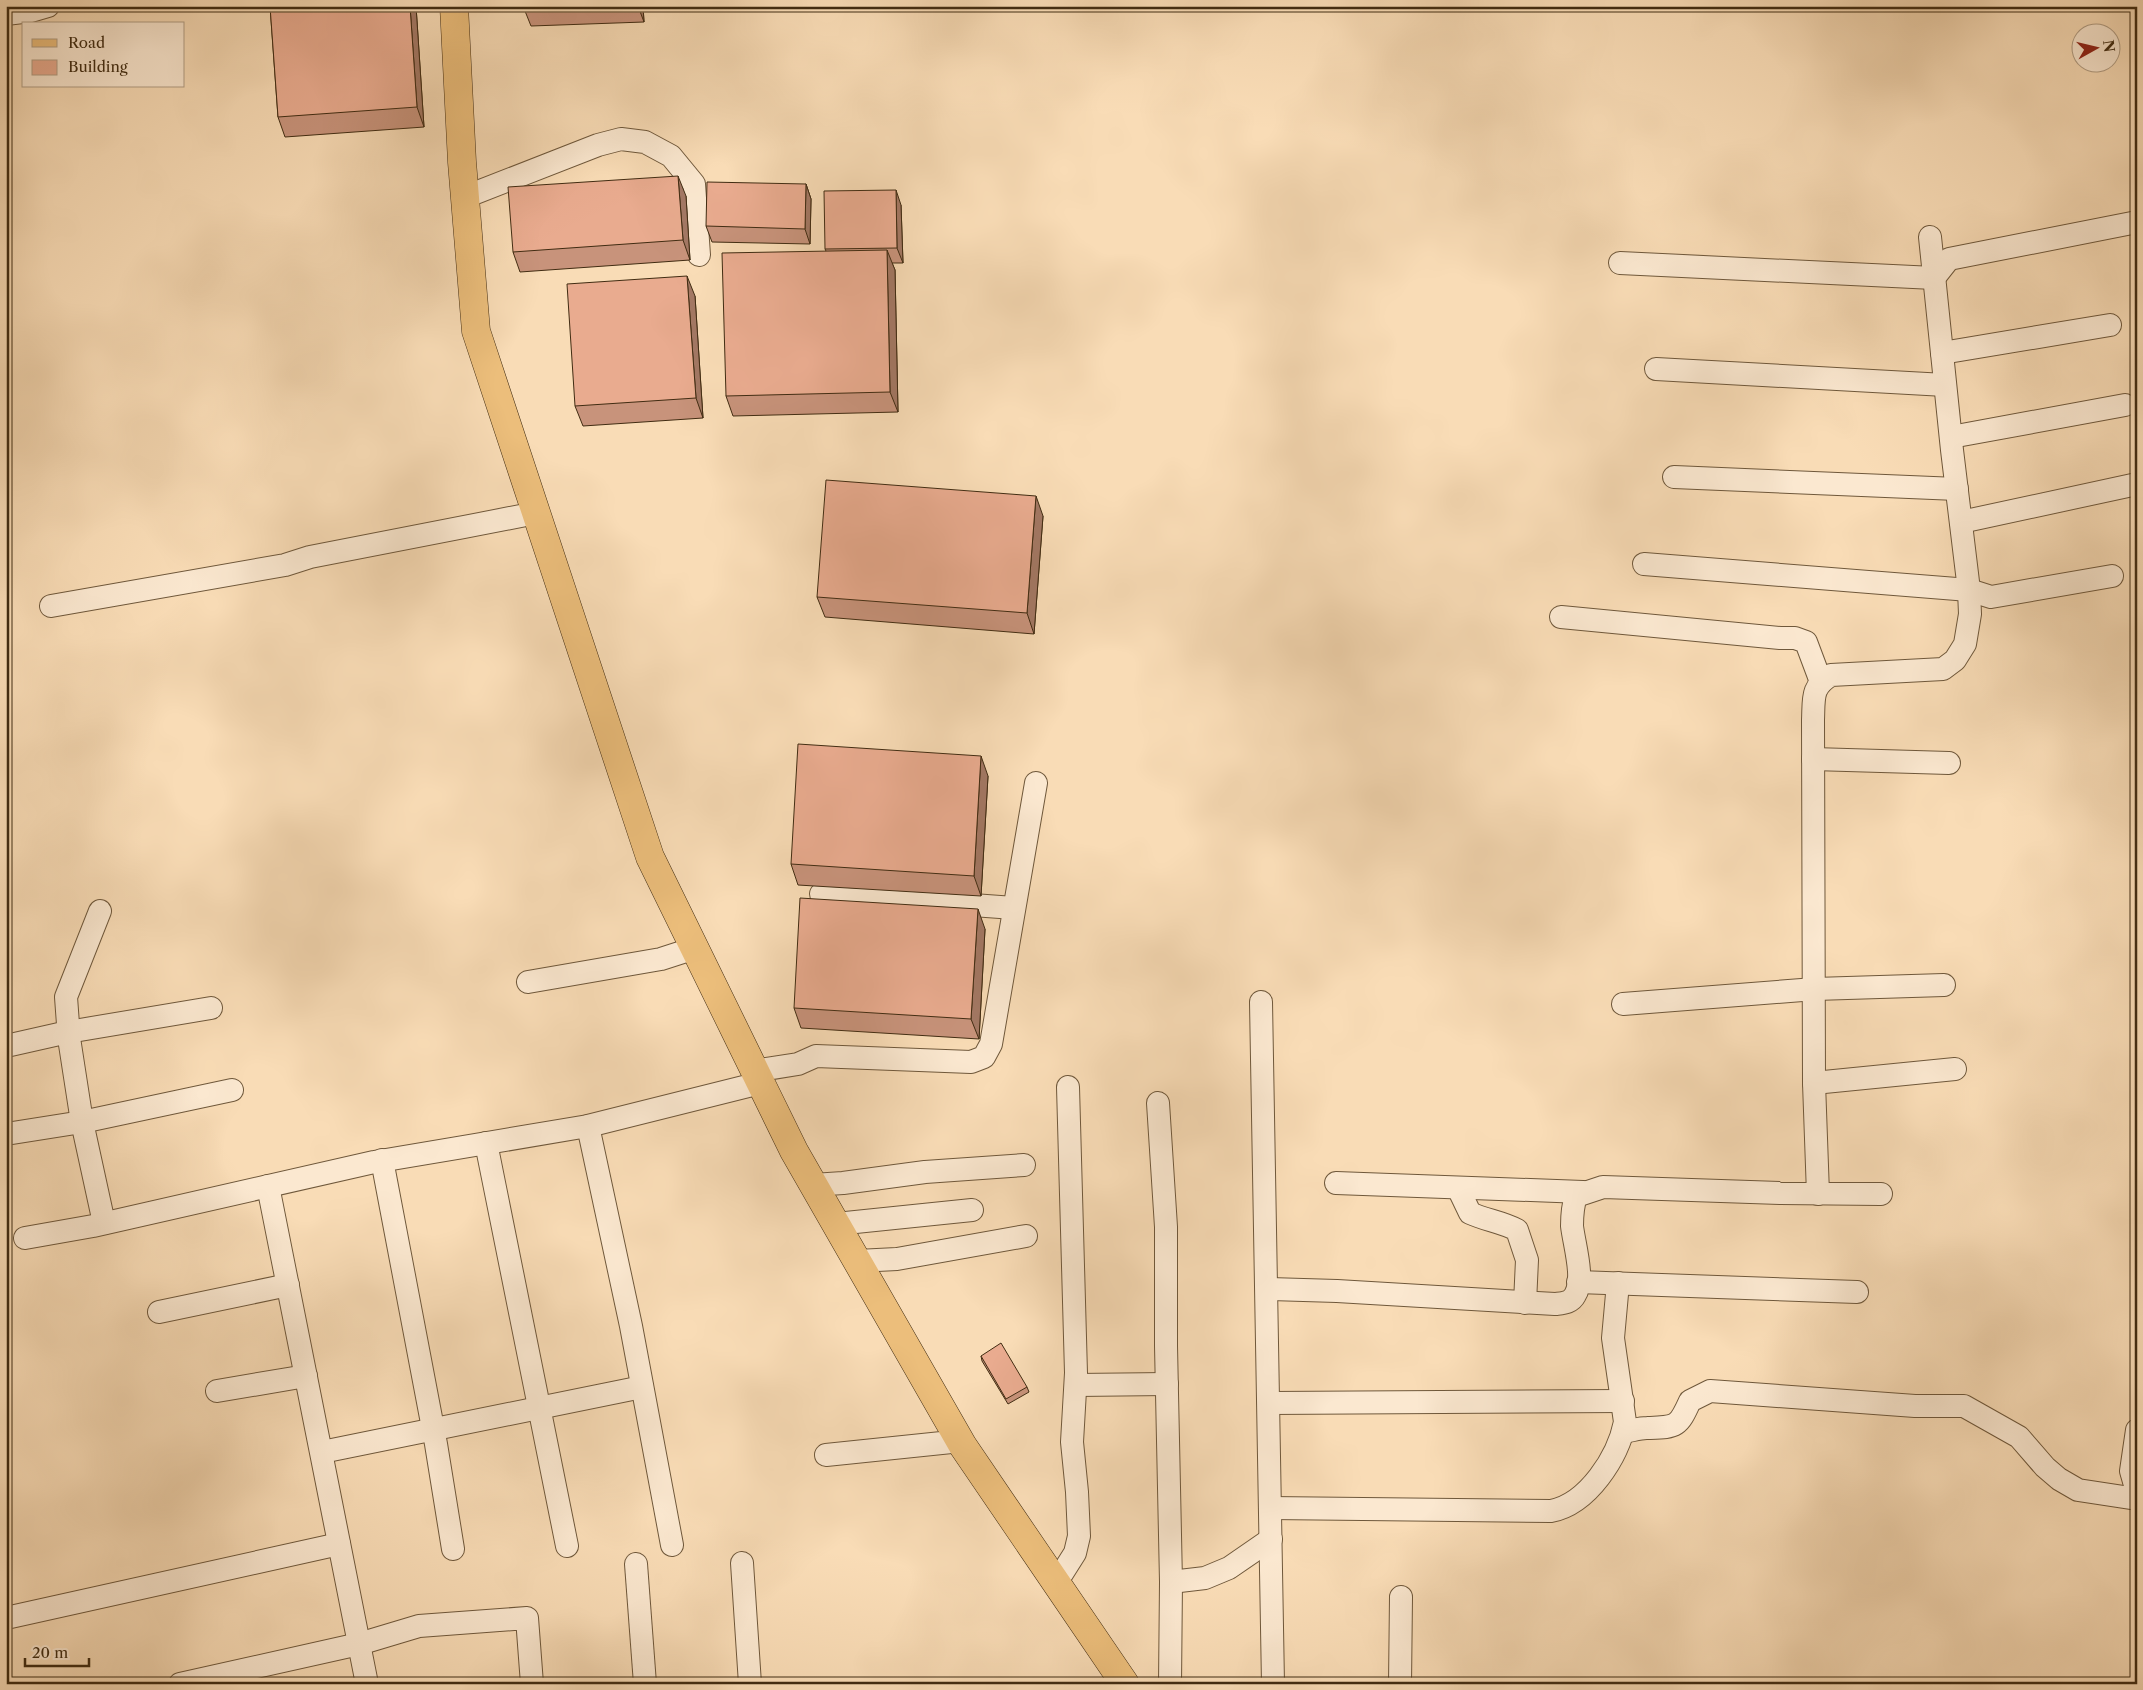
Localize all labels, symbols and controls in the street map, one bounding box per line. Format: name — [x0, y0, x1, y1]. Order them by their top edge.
legend — [22, 22, 185, 88]
north arrow — [2070, 22, 2120, 72]
text: Road — [68, 33, 105, 52]
text: N — [2099, 39, 2119, 53]
text: Building — [68, 57, 128, 76]
scale bar — [25, 1635, 89, 1667]
text: 20 m — [32, 1643, 68, 1662]

